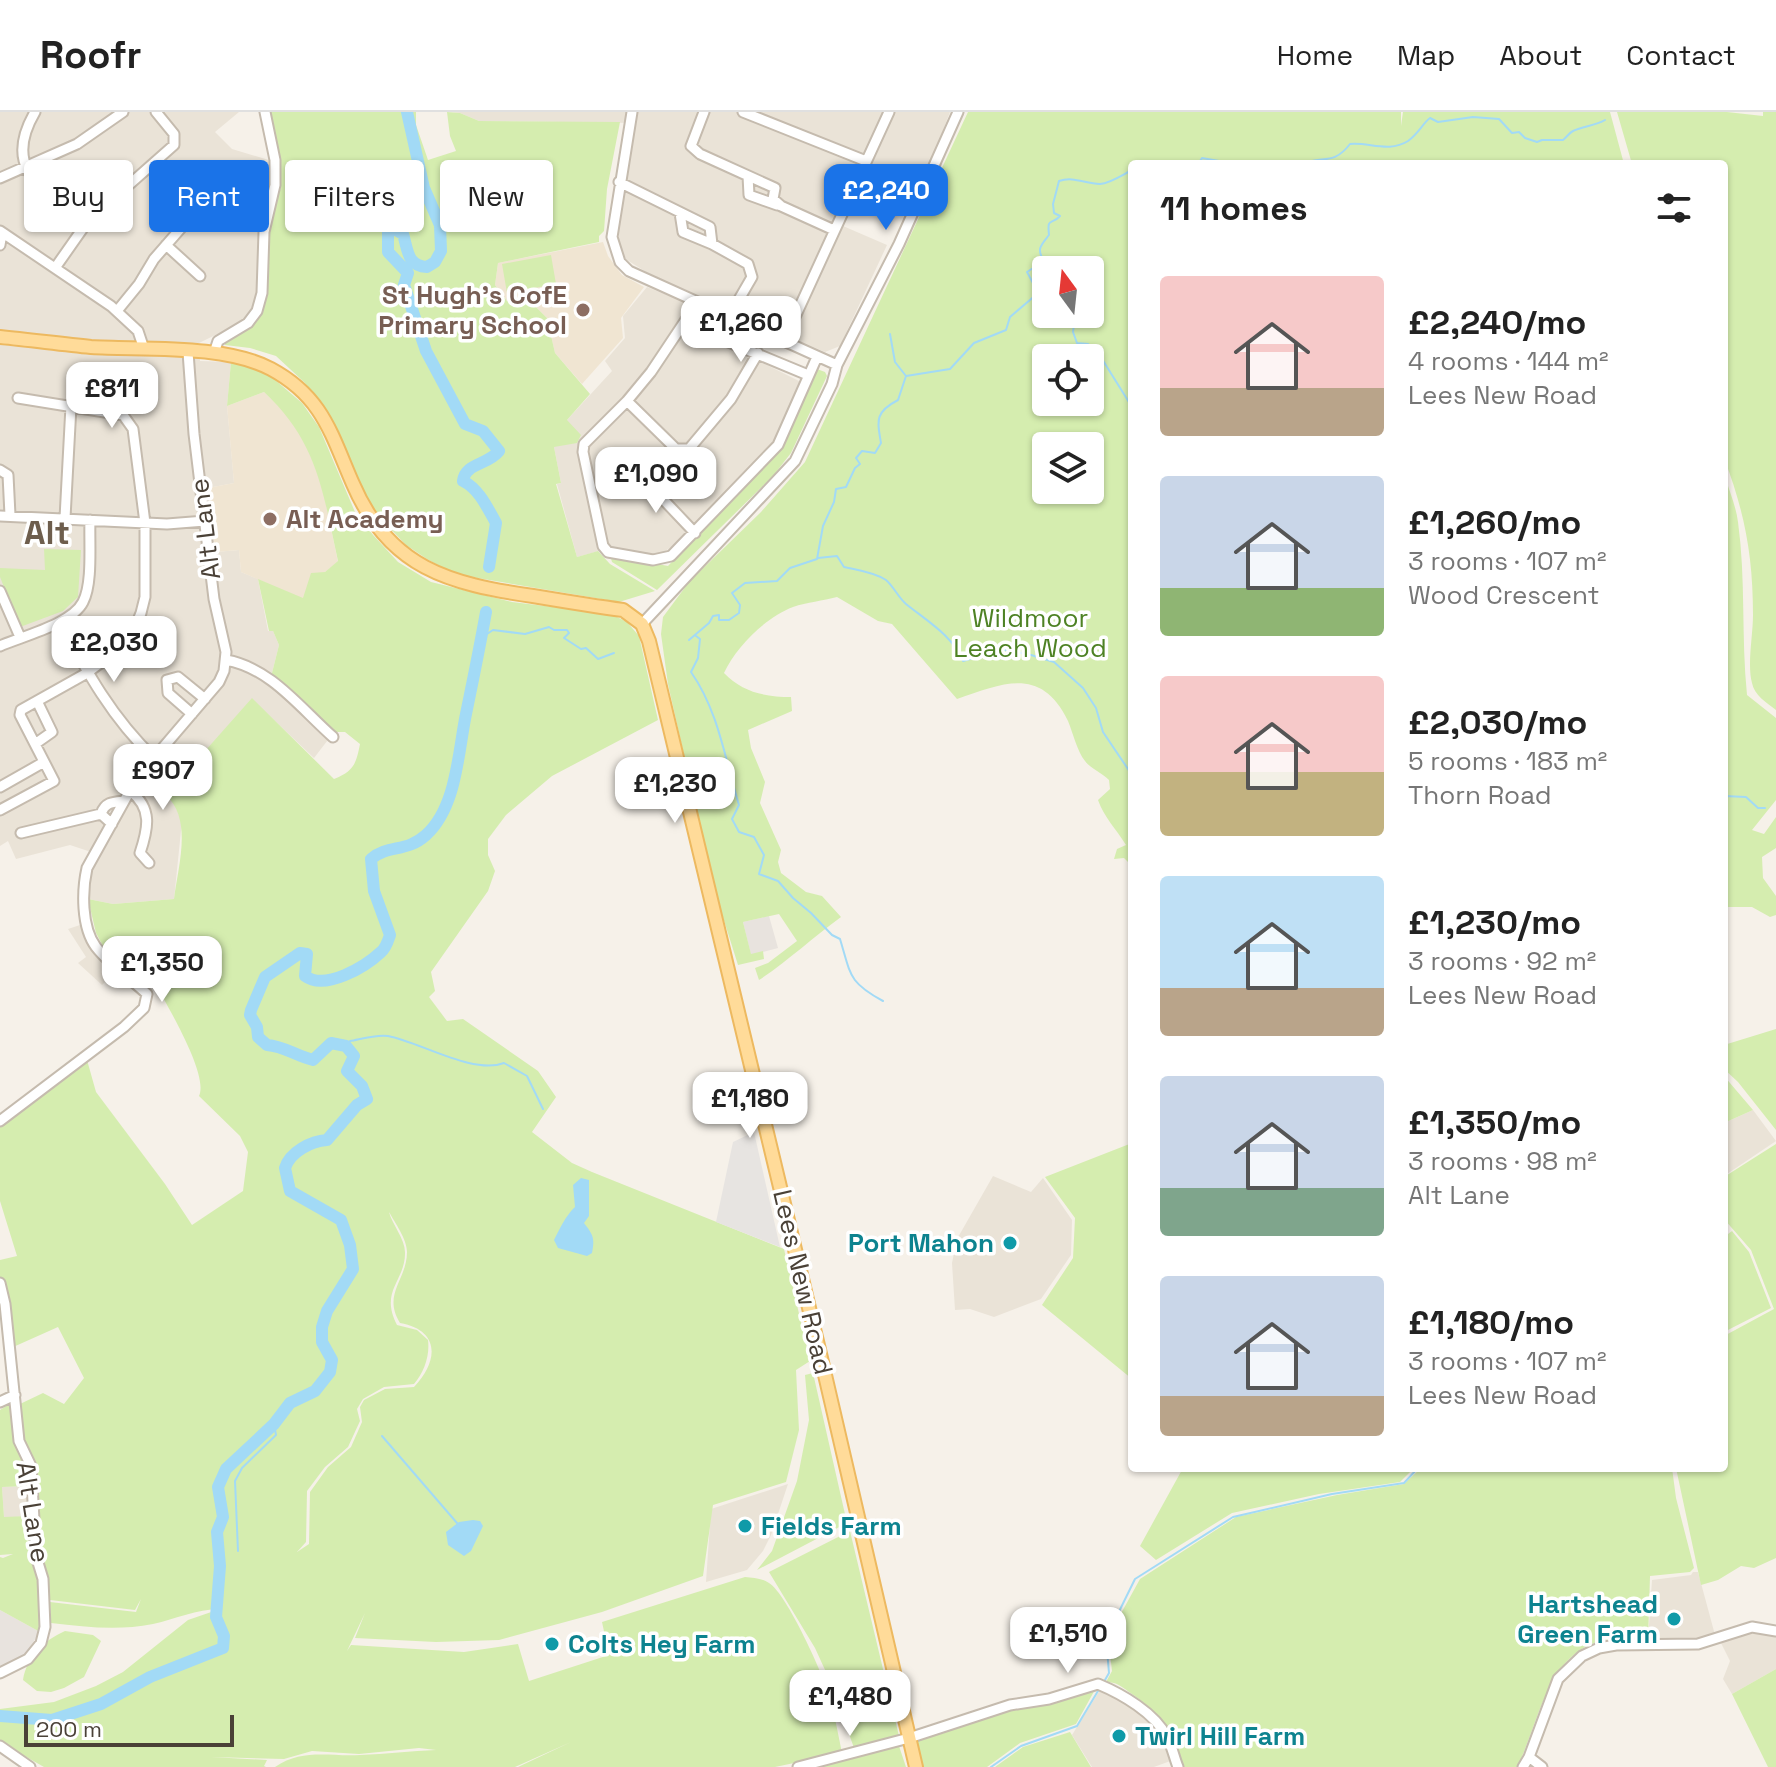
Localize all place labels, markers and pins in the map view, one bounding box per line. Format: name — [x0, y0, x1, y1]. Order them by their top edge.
pin: £2,240 — [821, 164, 951, 232]
place label: St Hugh's CofE Primary School — [378, 278, 567, 342]
pin: £1,260 — [676, 296, 806, 364]
marker: St Hugh's CofE Primary School — [574, 301, 592, 319]
pin: £811 — [65, 362, 159, 430]
pin: £1,090 — [591, 447, 721, 515]
place label: Alt Academy — [286, 502, 444, 536]
marker: Alt Academy — [261, 510, 279, 528]
pin: £2,030 — [49, 616, 179, 684]
pin: £907 — [116, 744, 210, 812]
pin: £1,230 — [610, 757, 740, 825]
pin: £1,350 — [97, 936, 227, 1004]
pin: £1,180 — [685, 1072, 815, 1140]
place label: Port Mahon — [848, 1226, 994, 1260]
marker: Port Mahon — [1001, 1234, 1019, 1252]
place label: Fields Farm — [761, 1509, 902, 1543]
marker: Fields Farm — [736, 1517, 754, 1535]
place label: Hartshead Green Farm — [1517, 1587, 1658, 1651]
pin: £1,510 — [1003, 1607, 1133, 1675]
marker: Hartshead Green Farm — [1665, 1610, 1683, 1628]
place label: Colts Hey Farm — [568, 1627, 756, 1661]
marker: Colts Hey Farm — [543, 1635, 561, 1653]
pin: £1,480 — [785, 1670, 915, 1738]
place label: Twirl Hill Farm — [1135, 1719, 1305, 1753]
marker: Twirl Hill Farm — [1110, 1727, 1128, 1745]

